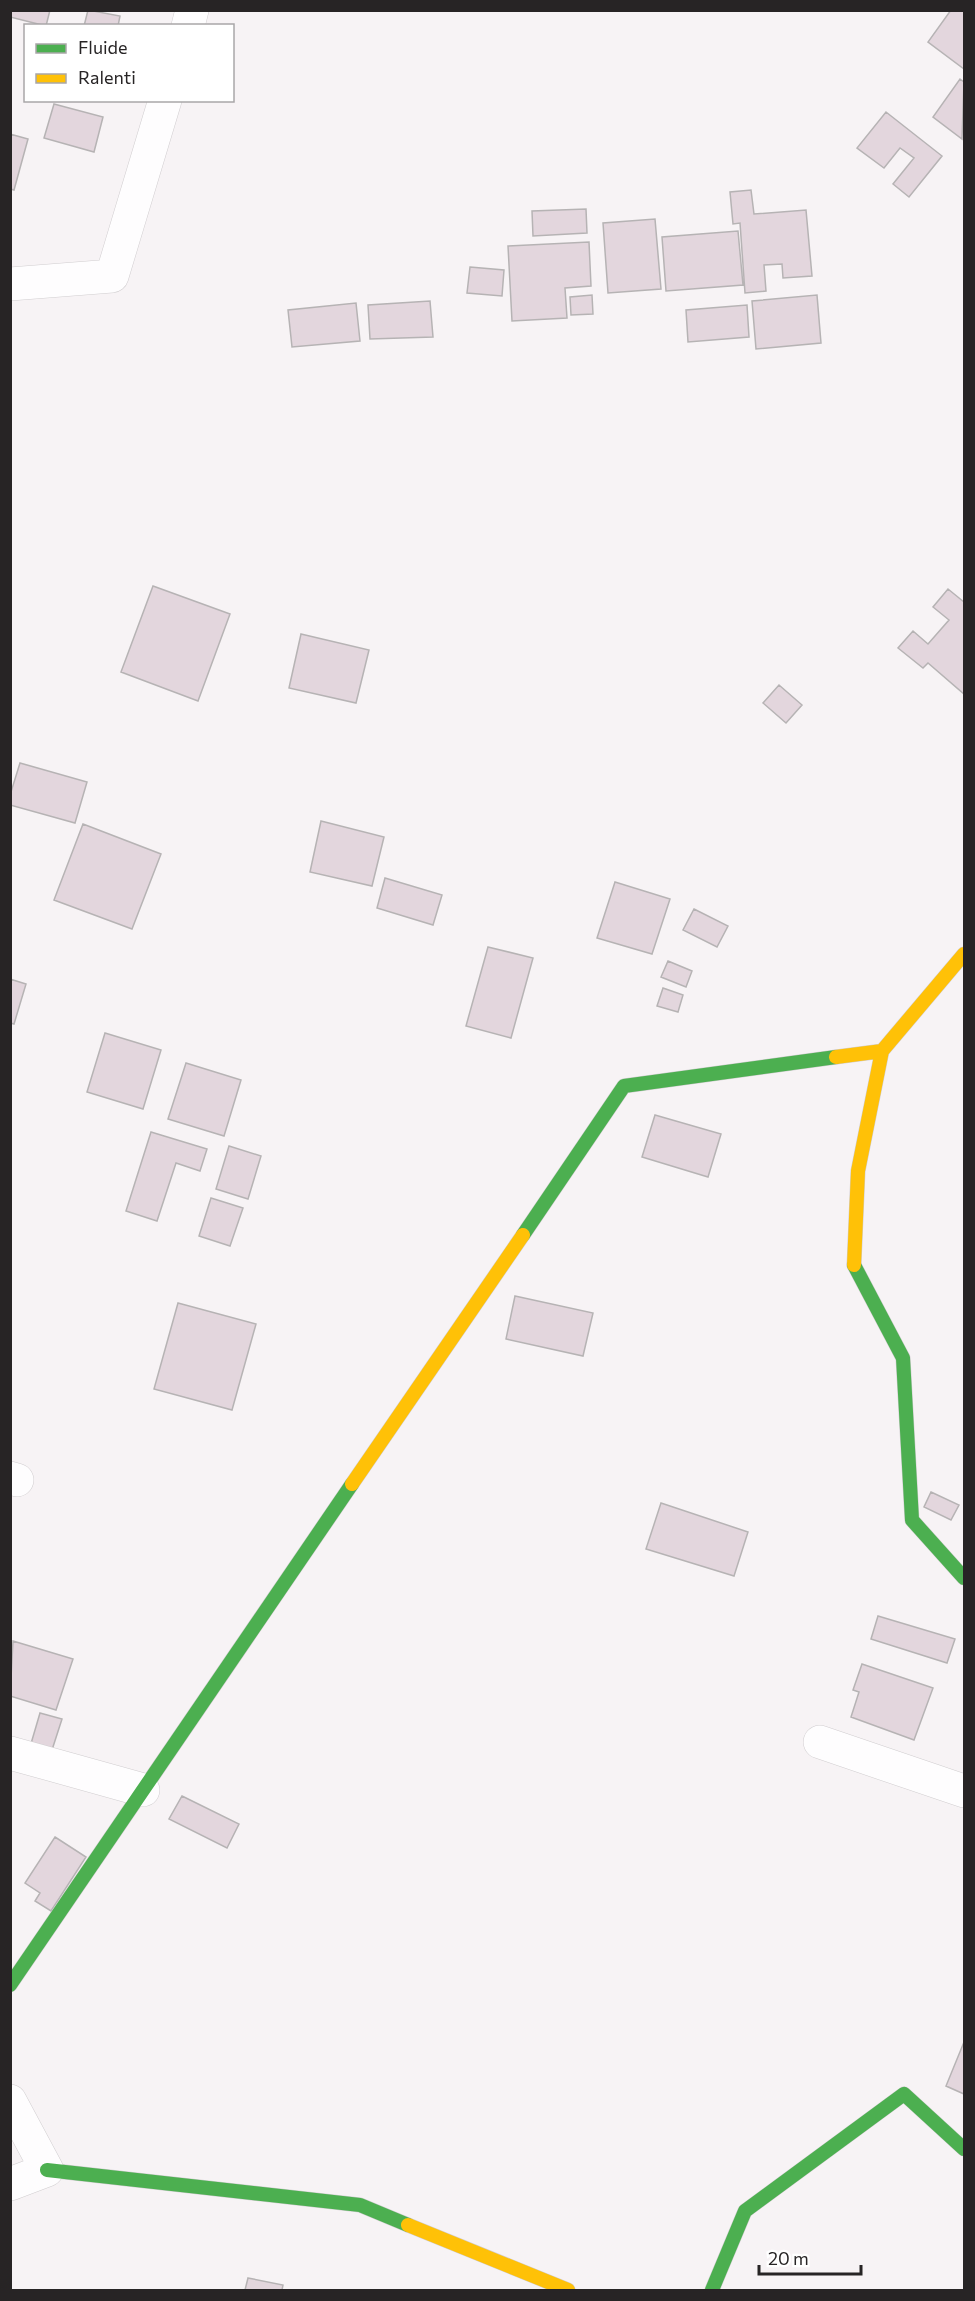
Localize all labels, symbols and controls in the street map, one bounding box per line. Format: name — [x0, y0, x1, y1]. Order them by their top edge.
legend — [24, 24, 234, 102]
text: Fluide — [78, 36, 127, 58]
text: Ralenti — [78, 66, 136, 88]
scale bar — [759, 2238, 861, 2276]
text: 20 m — [768, 2247, 809, 2269]

